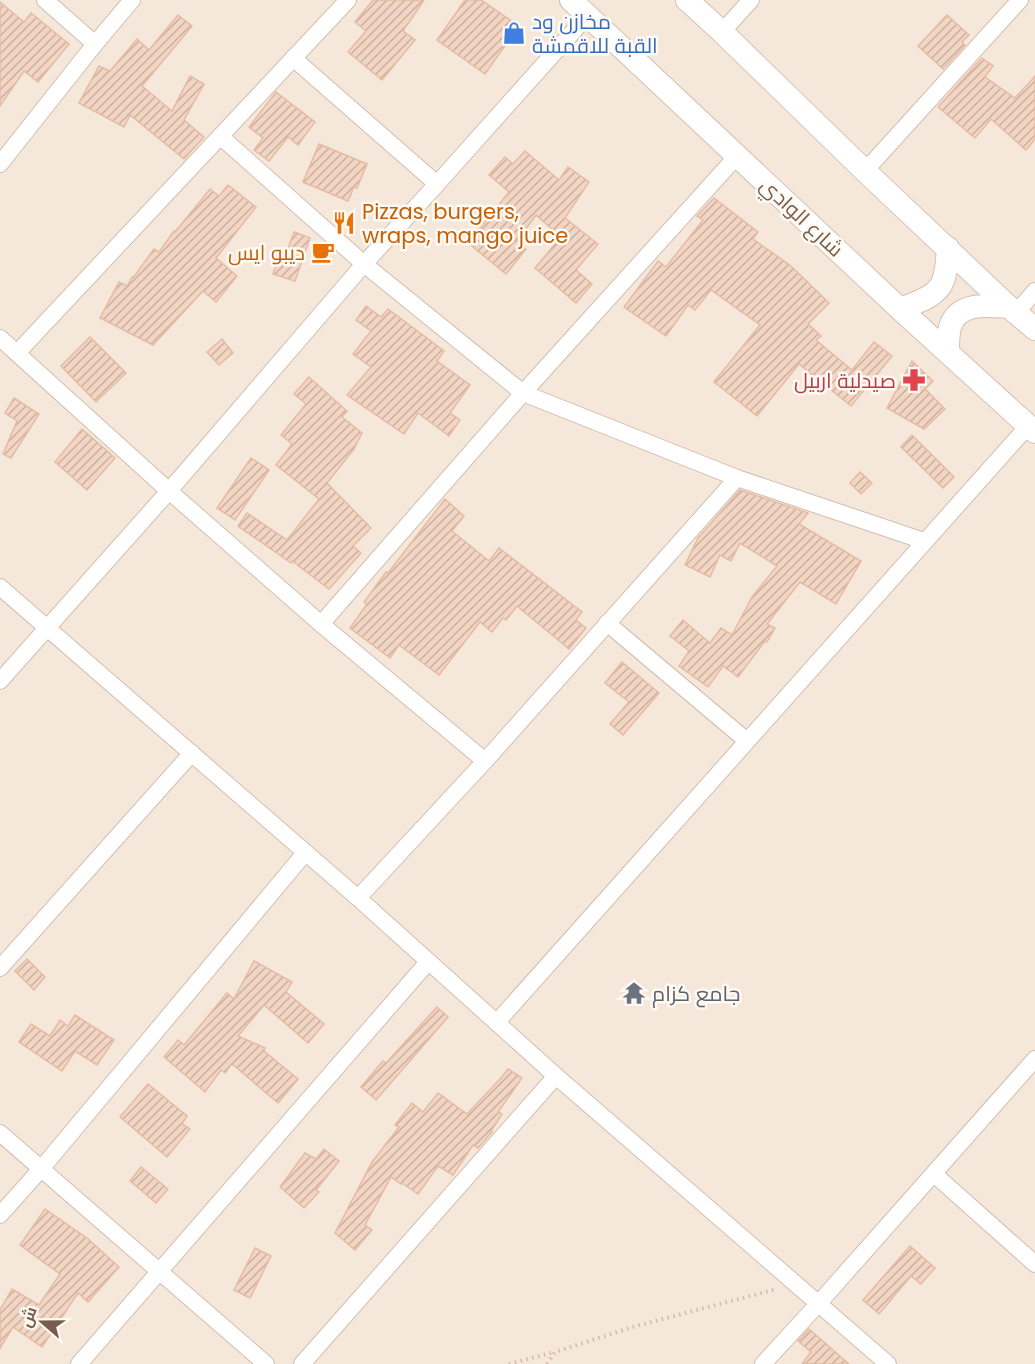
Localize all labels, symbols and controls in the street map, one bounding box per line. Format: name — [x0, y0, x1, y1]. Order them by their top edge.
place label: مخازن ود القبة للاقمشة — [532, 7, 658, 60]
shop icon: مخازن ود القبة للاقمشة — [501, 20, 527, 46]
street label: شارع الوادي — [753, 171, 850, 265]
place label: Pizzas, burgers, wraps, mango juice — [362, 197, 568, 250]
restaurant icon: Pizzas, burgers, wraps, mango juice — [331, 210, 357, 236]
place label: ديبو ايس — [228, 238, 305, 267]
cafe icon: ديبو ايس — [310, 239, 336, 265]
place label: صيدلية اربيل — [794, 366, 896, 395]
pharmacy icon: صيدلية اربيل — [901, 367, 927, 393]
place label: جامع كزام — [652, 979, 740, 1008]
temple icon: جامع كزام — [621, 980, 647, 1006]
north arrow — [12, 1292, 72, 1352]
text: ش — [14, 1303, 43, 1331]

